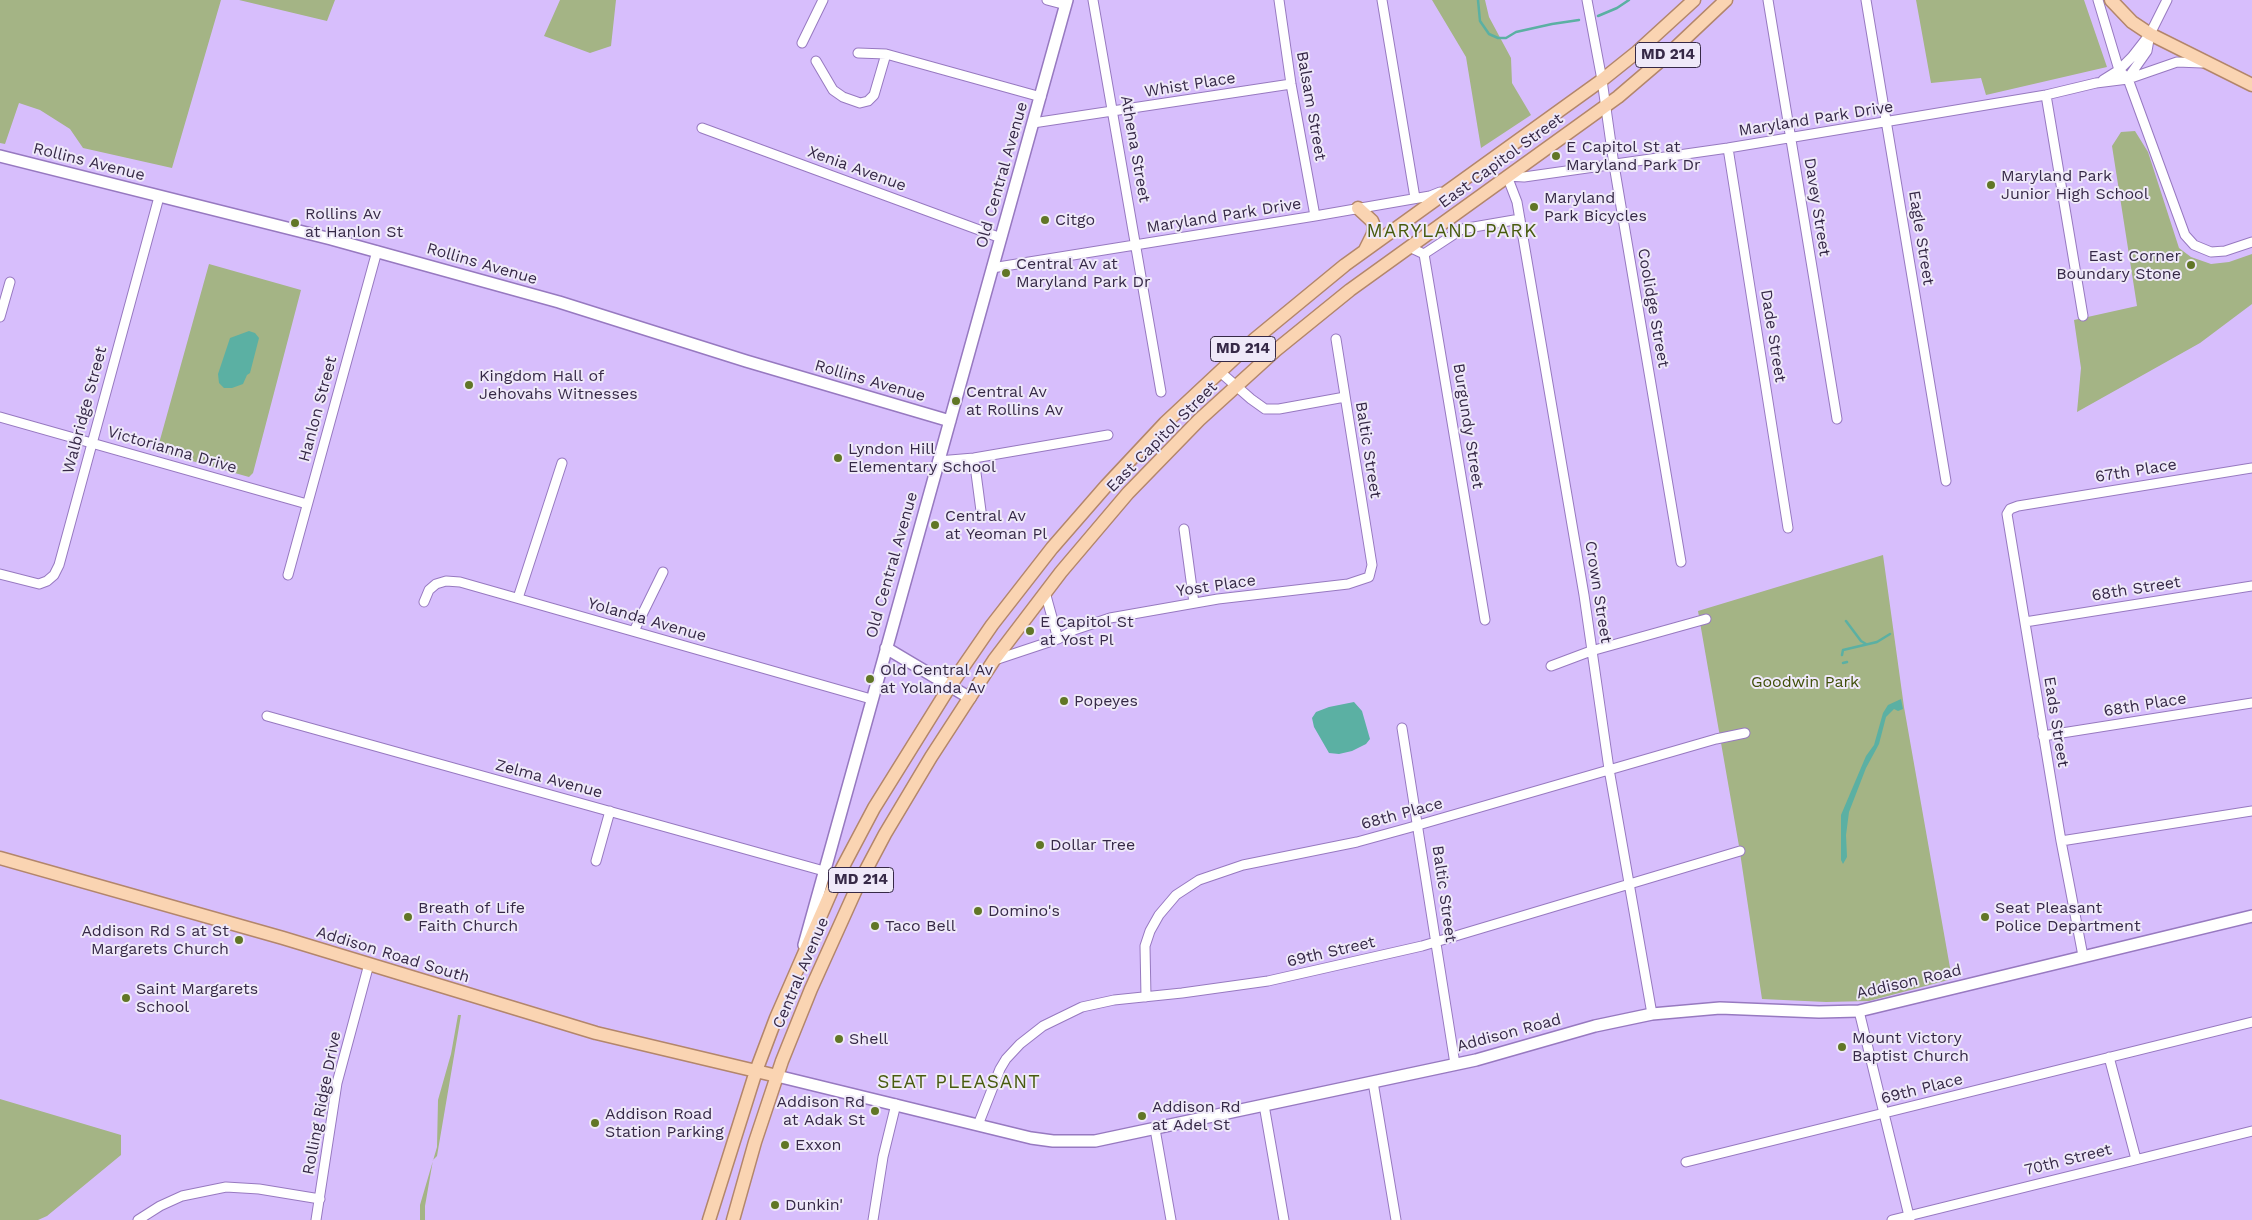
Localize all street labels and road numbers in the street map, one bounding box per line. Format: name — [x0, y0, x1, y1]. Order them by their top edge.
road number: MD 214 — [1636, 42, 1700, 68]
street label: Balsam Street — [1292, 50, 1330, 162]
street label: Whist Place — [1143, 68, 1237, 102]
street label: Athena Street — [1116, 94, 1154, 204]
street label: Maryland Park Drive — [1737, 97, 1895, 141]
street label: Old Central Avenue — [972, 100, 1032, 250]
street label: East Capitol Street — [1435, 109, 1567, 213]
street label: Rollins Avenue — [31, 139, 147, 185]
street label: Xenia Avenue — [805, 142, 909, 196]
street label: Davey Street — [1800, 156, 1834, 258]
street label: Eagle Street — [1904, 189, 1938, 287]
street label: Maryland Park Drive — [1145, 194, 1303, 238]
street label: Rollins Avenue — [424, 239, 540, 289]
street label: Coolidge Street — [1633, 247, 1673, 369]
street label: Dade Street — [1756, 288, 1790, 384]
road number: MD 214 — [1210, 336, 1276, 362]
street label: Walbridge Street — [59, 344, 111, 476]
street label: Hanlon Street — [295, 354, 341, 464]
street label: Rollins Avenue — [812, 356, 928, 406]
street label: Burgundy Street — [1449, 362, 1487, 490]
street label: East Capitol Street — [1103, 378, 1221, 496]
street label: Baltic Street — [1351, 400, 1385, 500]
street label: Victorianna Drive — [105, 422, 239, 478]
street label: 67th Place — [2094, 455, 2178, 487]
street label: Old Central Avenue — [862, 490, 922, 640]
street label: Crown Street — [1580, 539, 1616, 645]
street label: Yost Place — [1175, 571, 1257, 601]
street label: 68th Street — [2090, 572, 2182, 606]
street label: Yolanda Avenue — [585, 594, 709, 646]
street label: Eads Street — [2039, 675, 2073, 769]
street label: 68th Place — [2102, 689, 2188, 721]
street label: Zelma Avenue — [493, 755, 605, 803]
street label: 68th Place — [1359, 794, 1445, 834]
street label: Baltic Street — [1428, 844, 1460, 944]
road number: MD 214 — [828, 868, 894, 892]
street label: Central Avenue — [769, 914, 833, 1032]
street label: Addison Road South — [314, 923, 472, 987]
street label: 69th Street — [1285, 933, 1377, 971]
street label: Addison Road — [1855, 961, 1963, 1003]
street label: Addison Road — [1455, 1010, 1563, 1056]
street label: Rolling Ridge Drive — [299, 1030, 345, 1176]
street label: 69th Place — [1879, 1070, 1965, 1108]
street label: 70th Street — [2023, 1140, 2113, 1180]

